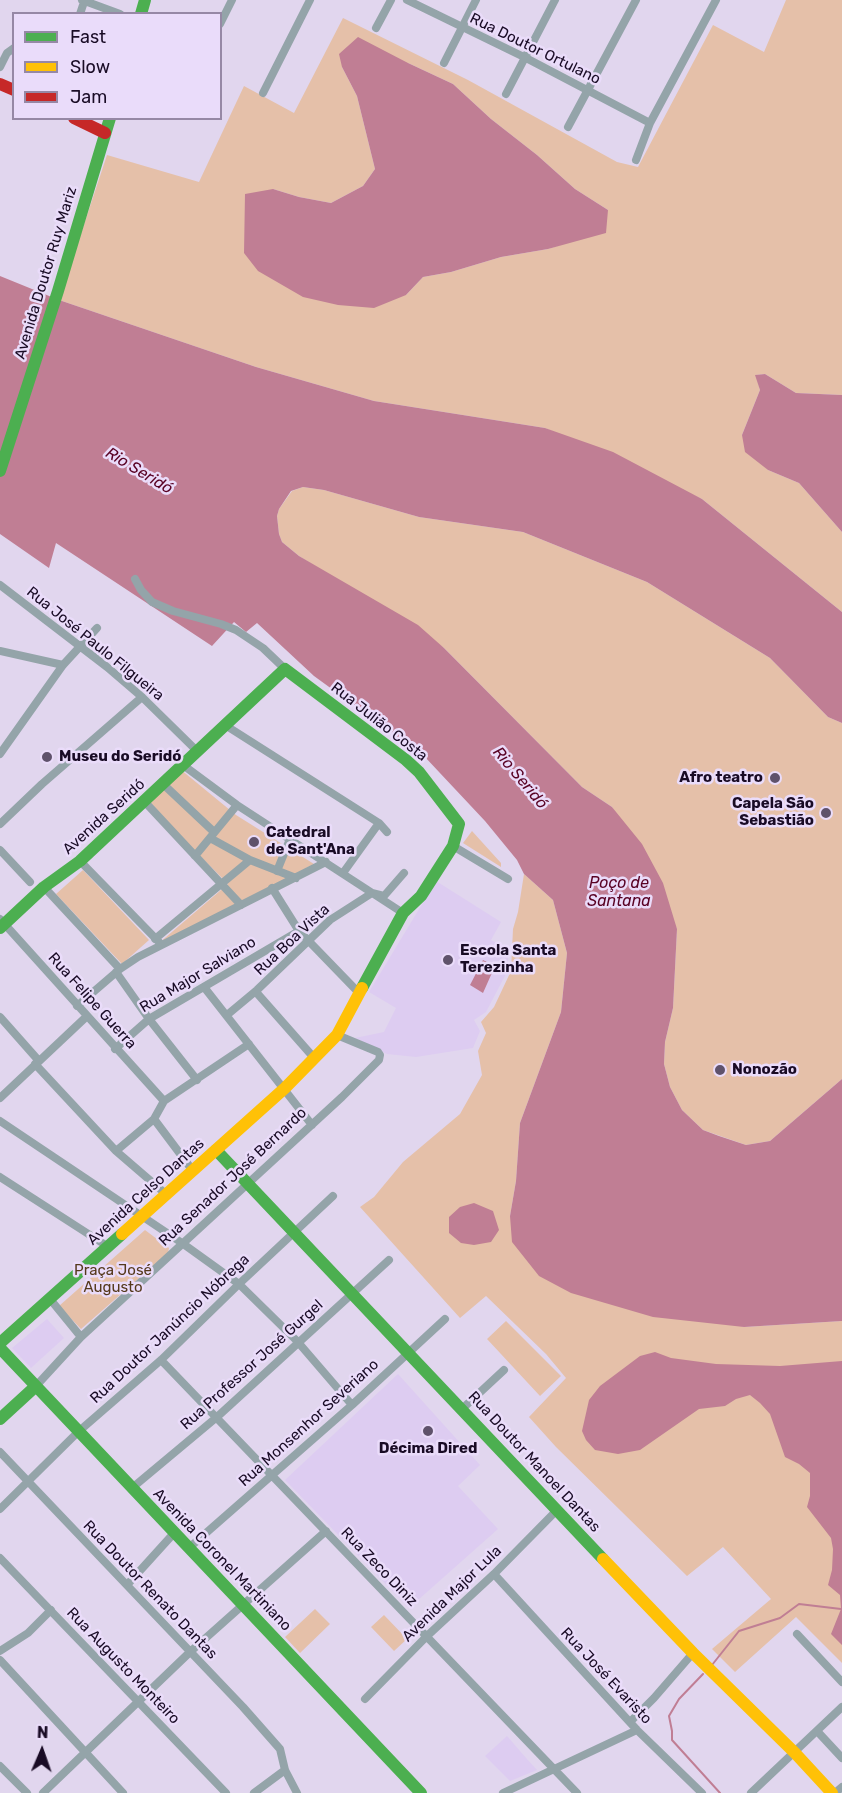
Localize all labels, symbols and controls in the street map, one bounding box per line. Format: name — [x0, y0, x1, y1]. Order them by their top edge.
street label: Rua Doutor Ortulano — [467, 10, 603, 88]
legend — [12, 12, 222, 120]
text: Fast — [70, 26, 106, 48]
text: Slow — [70, 56, 110, 78]
text: Jam — [70, 86, 107, 108]
street label: Avenida Doutor Ruy Mariz — [11, 185, 81, 361]
water label: Rio Seridó — [102, 443, 176, 499]
street label: Rua José Paulo Filgueira — [23, 583, 167, 705]
street label: Rua Julião Costa — [327, 679, 431, 765]
water label: Rio Seridó — [489, 743, 551, 813]
place label: Museu do Seridó — [59, 748, 181, 766]
marker: Museu do Seridó — [40, 750, 54, 764]
place label: Afro teatro — [679, 769, 763, 787]
marker: Afro teatro — [768, 771, 782, 785]
street label: Avenida Seridó — [59, 775, 149, 859]
place label: Capela São Sebastião — [732, 795, 814, 830]
marker: Capela São Sebastião — [819, 806, 833, 820]
place label: Catedral de Sant'Ana — [266, 824, 355, 859]
marker: Catedral de Sant'Ana — [247, 835, 261, 849]
water label: Poço de Santana — [587, 873, 651, 911]
street label: Rua Boa Vista — [251, 900, 333, 980]
street label: Rua Major Salviano — [137, 933, 259, 1017]
place label: Escola Santa Terezinha — [460, 942, 556, 977]
street label: Rua Felipe Guerra — [44, 949, 140, 1053]
marker: Escola Santa Terezinha — [441, 953, 455, 967]
place label: Nonozão — [732, 1061, 797, 1079]
marker: Nonozão — [713, 1063, 727, 1077]
street label: Rua Senador José Bernardo — [155, 1104, 311, 1250]
street label: Avenida Celso Dantas — [84, 1135, 208, 1249]
street label: Rua Doutor Janúncio Nóbrega — [87, 1250, 253, 1408]
park label: Praça José Augusto — [74, 1262, 152, 1297]
street label: Rua Professor José Gurgel — [177, 1296, 327, 1434]
street label: Rua Monsenhor Severiano — [235, 1355, 383, 1491]
street label: Rua Doutor Manoel Dantas — [464, 1388, 604, 1536]
marker: Décima Dired — [421, 1424, 435, 1438]
place label: Décima Dired — [379, 1440, 477, 1458]
street label: Avenida Coronel Martiniano — [149, 1485, 295, 1635]
street label: Rua Doutor Renato Dantas — [79, 1517, 221, 1663]
street label: Rua Zeco Diniz — [337, 1524, 421, 1610]
street label: Avenida Major Lula — [399, 1542, 505, 1646]
street label: Rua Augusto Monteiro — [63, 1604, 183, 1728]
street label: Rua José Evaristo — [557, 1624, 655, 1728]
north arrow — [12, 1721, 72, 1781]
text: N — [37, 1723, 49, 1742]

